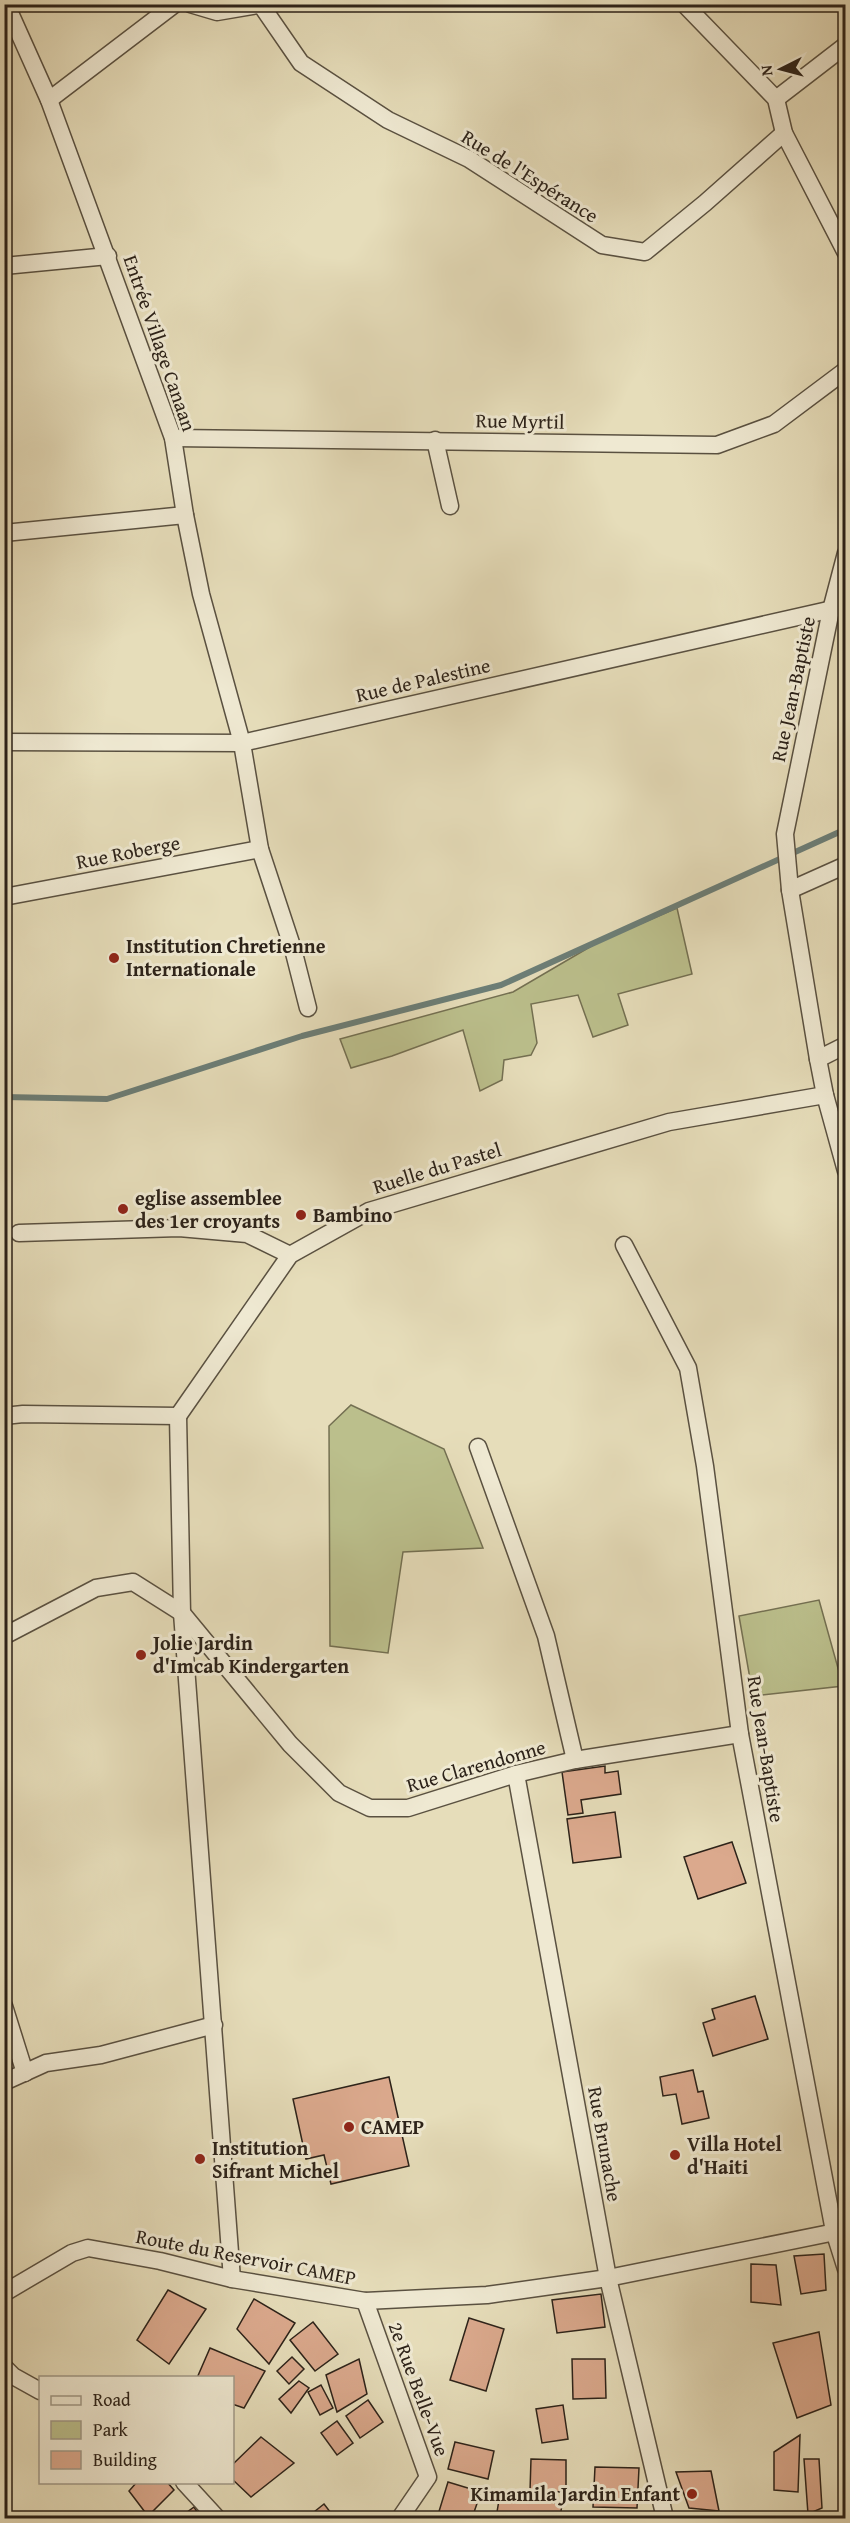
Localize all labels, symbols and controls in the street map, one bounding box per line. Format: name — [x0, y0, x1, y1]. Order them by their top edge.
north arrow — [751, 39, 811, 99]
text: N — [754, 64, 779, 77]
street label: Rue de l'Espérance — [456, 122, 604, 229]
street label: Entrée Village Canaan — [117, 251, 204, 435]
street label: Rue Myrtil — [475, 405, 565, 436]
street label: Rue Jean-Baptiste — [763, 613, 822, 764]
street label: Rue de Palestine — [353, 650, 493, 709]
street label: Rue Roberge — [74, 827, 182, 876]
place label: Institution Chretienne Internationale — [126, 931, 326, 983]
marker: Institution Chretienne Internationale — [107, 951, 121, 965]
street label: Ruelle du Pastel — [369, 1134, 505, 1201]
place label: eglise assemblee des 1er croyants — [135, 1183, 282, 1235]
place label: Bambino — [313, 1200, 393, 1229]
marker: eglise assemblee des 1er croyants — [116, 1202, 130, 1216]
marker: Bambino — [294, 1208, 308, 1222]
place label: Jolie Jardin d'Imcab Kindergarten — [150, 1628, 349, 1680]
marker: Jolie Jardin d'Imcab Kindergarten — [134, 1648, 148, 1662]
street label: Rue Jean-Baptiste — [741, 1674, 792, 1824]
street label: Rue Clarendonne — [403, 1732, 549, 1799]
street label: Rue Brunache — [581, 2084, 630, 2204]
place label: CAMEP — [361, 2112, 424, 2141]
marker: CAMEP — [342, 2120, 356, 2134]
place label: Villa Hotel d'Haiti — [687, 2129, 782, 2181]
place label: Institution Sifrant Michel — [212, 2133, 339, 2185]
marker: Villa Hotel d'Haiti — [668, 2148, 682, 2162]
marker: Institution Sifrant Michel — [193, 2152, 207, 2166]
street label: Route du Reservoir CAMEP — [134, 2221, 359, 2292]
street label: 2e Rue Belle-Vue — [382, 2318, 457, 2460]
legend — [39, 2376, 234, 2484]
text: Road — [93, 2386, 131, 2413]
text: Park — [93, 2416, 129, 2443]
text: Building — [93, 2446, 157, 2473]
place label: Kimamila Jardin Enfant — [470, 2479, 680, 2508]
marker: Kimamila Jardin Enfant — [685, 2487, 699, 2501]

